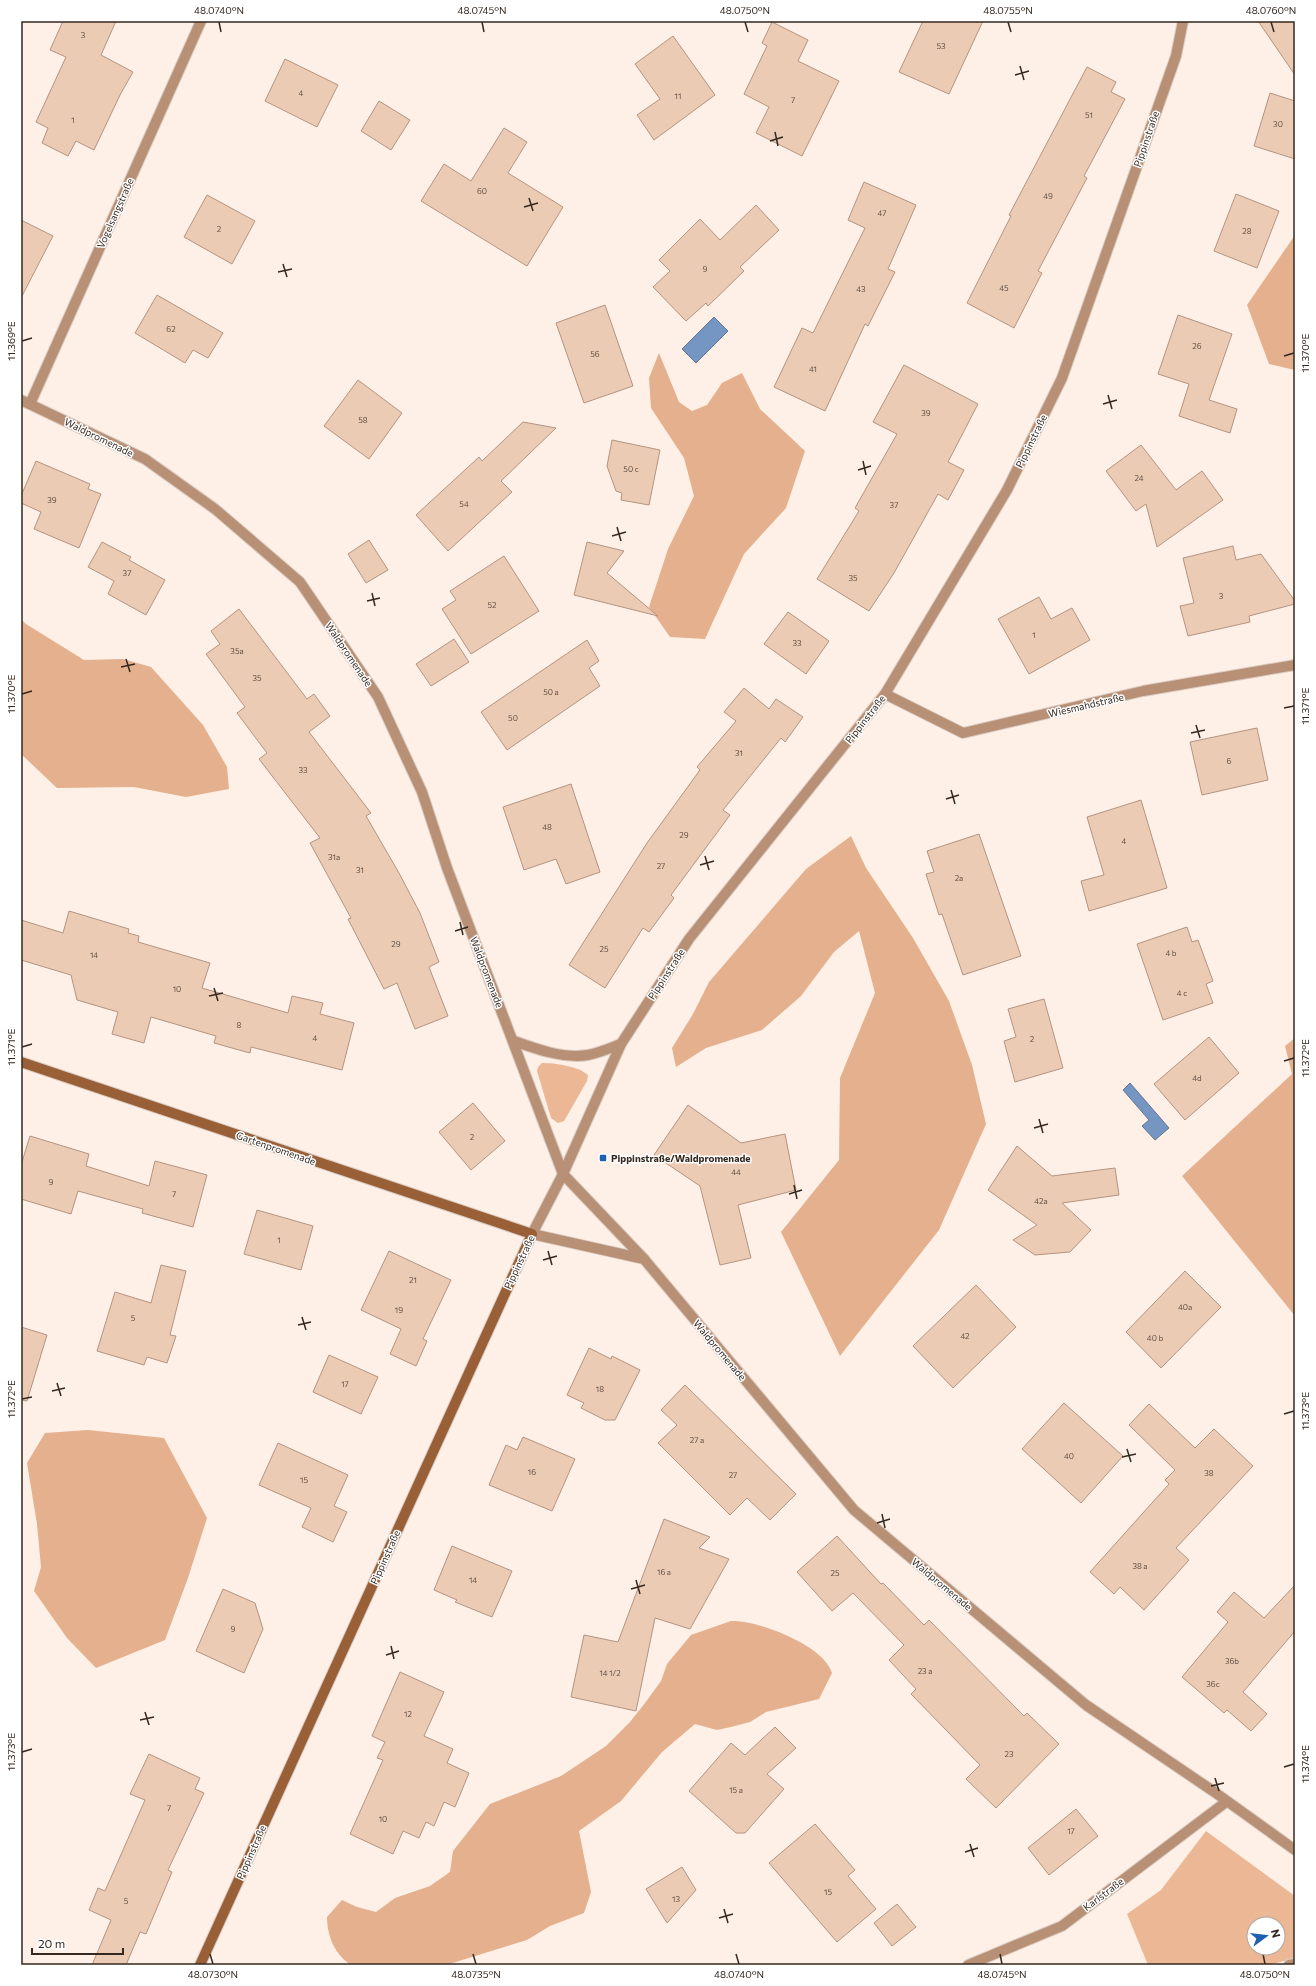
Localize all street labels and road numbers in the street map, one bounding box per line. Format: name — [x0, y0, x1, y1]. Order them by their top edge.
street label: Pippinstraße — [1131, 110, 1161, 168]
street label: Vogelsangstraße — [94, 176, 136, 250]
street label: Pippinstraße — [1013, 412, 1049, 470]
street label: Waldpromenade — [63, 415, 135, 459]
street label: Waldpromenade — [323, 620, 375, 688]
street label: Wiesmahdstraße — [1047, 690, 1125, 720]
street label: Pippinstraße — [842, 692, 888, 746]
street label: Waldpromenade — [468, 935, 506, 1009]
street label: Pippinstraße — [645, 946, 687, 1002]
street label: Gartenpromenade — [235, 1129, 317, 1167]
street label: Pippinstraße — [501, 1233, 537, 1291]
street label: Waldpromenade — [691, 1317, 749, 1383]
street label: Pippinstraße — [368, 1528, 402, 1586]
street label: Waldpromenade — [909, 1555, 975, 1613]
street label: Pippinstraße — [234, 1823, 268, 1881]
street label: Karlstraße — [1080, 1875, 1126, 1913]

